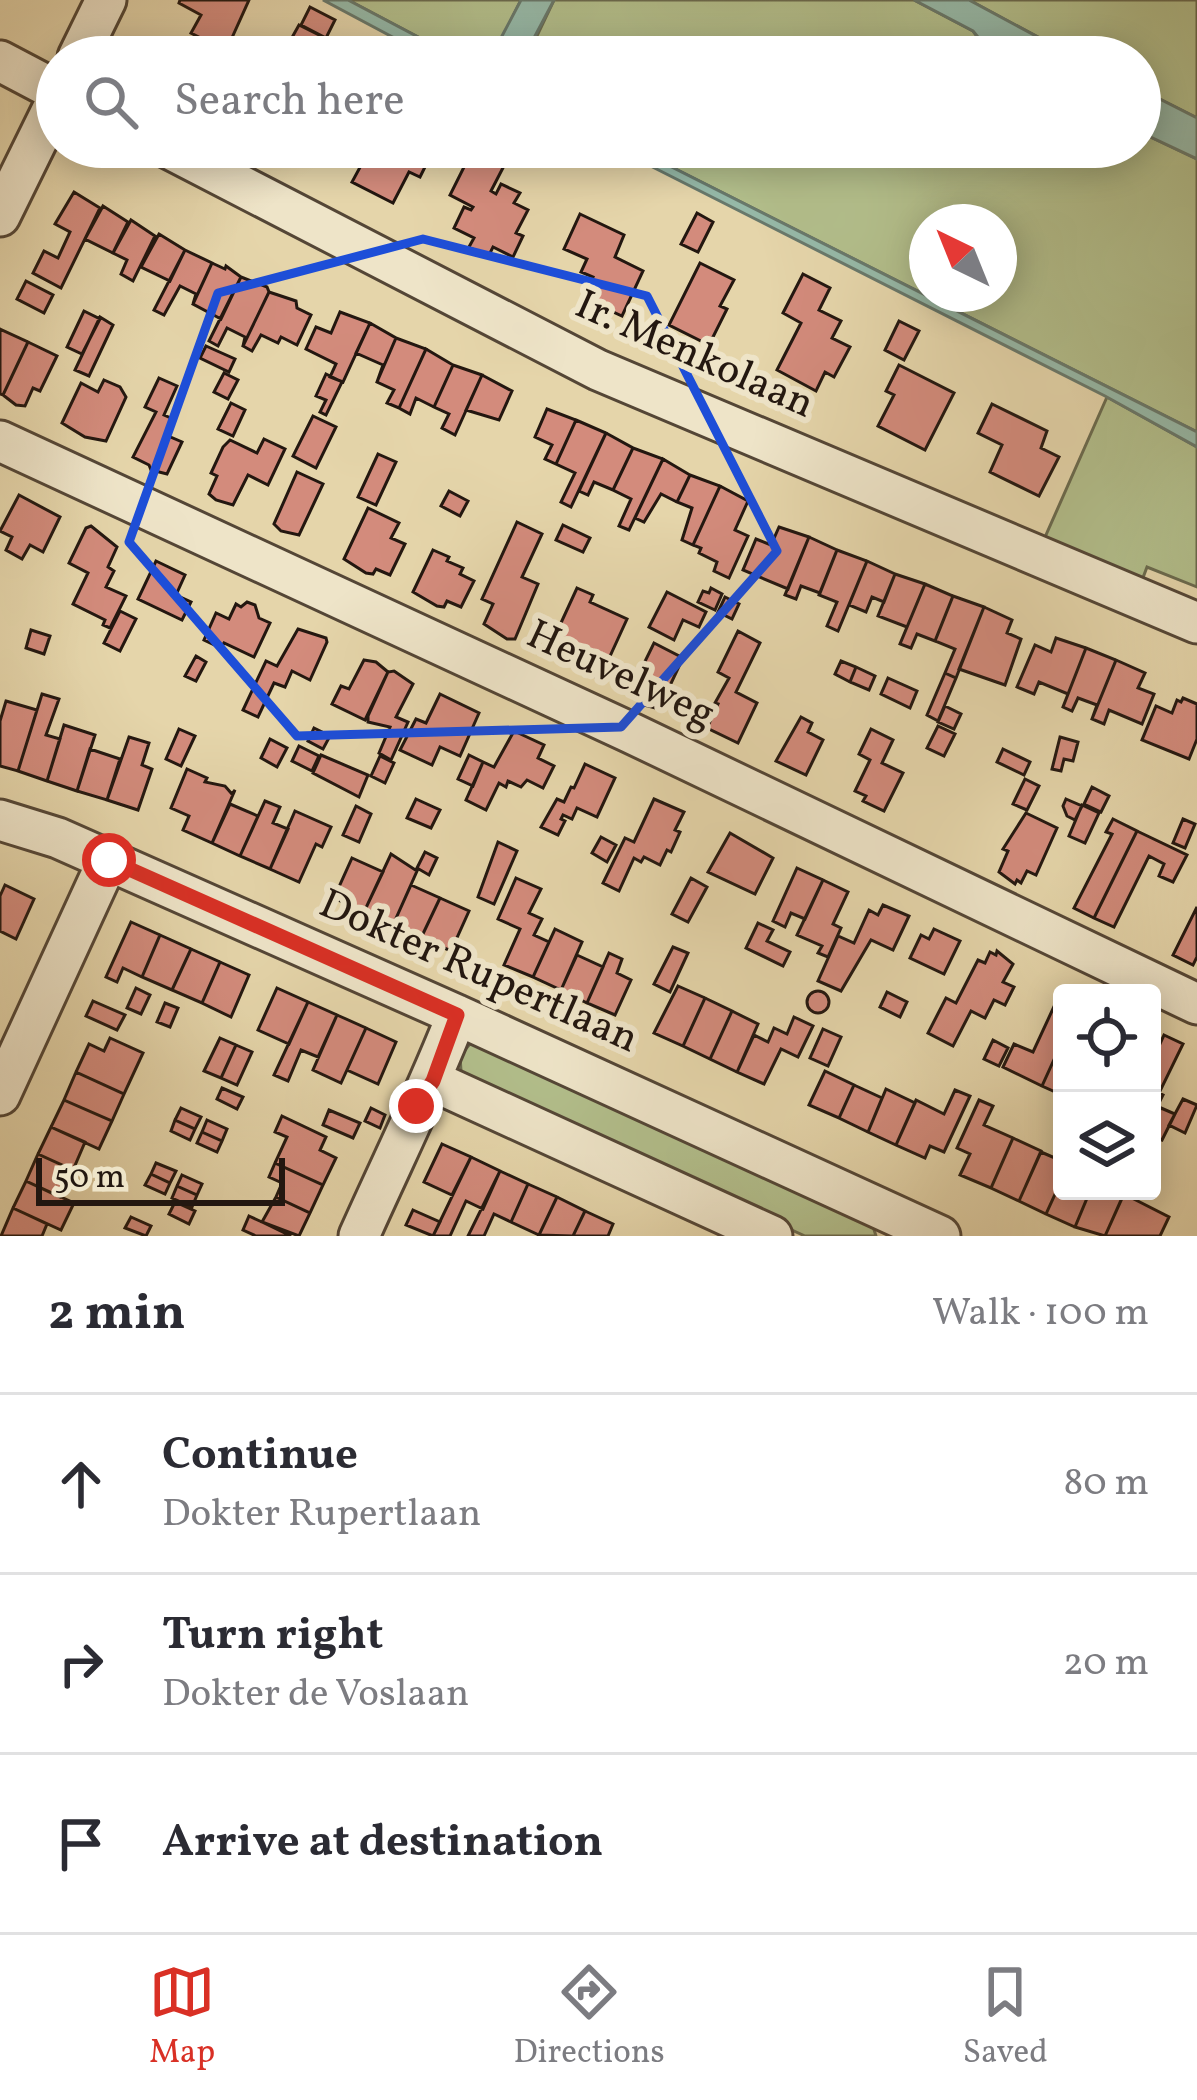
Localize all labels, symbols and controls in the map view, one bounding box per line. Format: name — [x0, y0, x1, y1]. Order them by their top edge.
search box — [36, 36, 1161, 168]
icon: search — [78, 69, 144, 135]
text: Search here — [174, 71, 405, 134]
north arrow — [909, 204, 1017, 312]
street label: Ir. Menkolaan — [565, 277, 823, 435]
street label: Heuvelweg — [516, 607, 724, 745]
route start — [82, 833, 136, 887]
street label: Dokter Rupertlaan — [309, 876, 647, 1070]
map controls — [1053, 984, 1161, 1200]
button: locate — [1053, 984, 1161, 1092]
route end — [389, 1079, 443, 1133]
button: layers — [1053, 1092, 1161, 1200]
scale bar — [36, 1152, 285, 1205]
text: 50 m — [54, 1156, 125, 1202]
text: 2 min — [48, 1279, 186, 1350]
text: Walk · 100 m — [932, 1287, 1149, 1341]
text: Continue — [162, 1425, 358, 1488]
icon: ahead — [48, 1451, 114, 1517]
text: 80 m — [1063, 1457, 1149, 1511]
text: Dokter Rupertlaan — [162, 1488, 481, 1542]
text: Turn right — [162, 1605, 383, 1668]
icon: right — [48, 1631, 114, 1697]
text: 20 m — [1063, 1637, 1149, 1691]
text: Dokter de Voslaan — [162, 1668, 469, 1722]
icon: arrive — [48, 1811, 114, 1877]
text: Arrive at destination — [162, 1812, 603, 1875]
tab: Map — [149, 1959, 215, 2077]
tab: Directions — [513, 1959, 665, 2077]
tab: Saved — [963, 1959, 1048, 2077]

